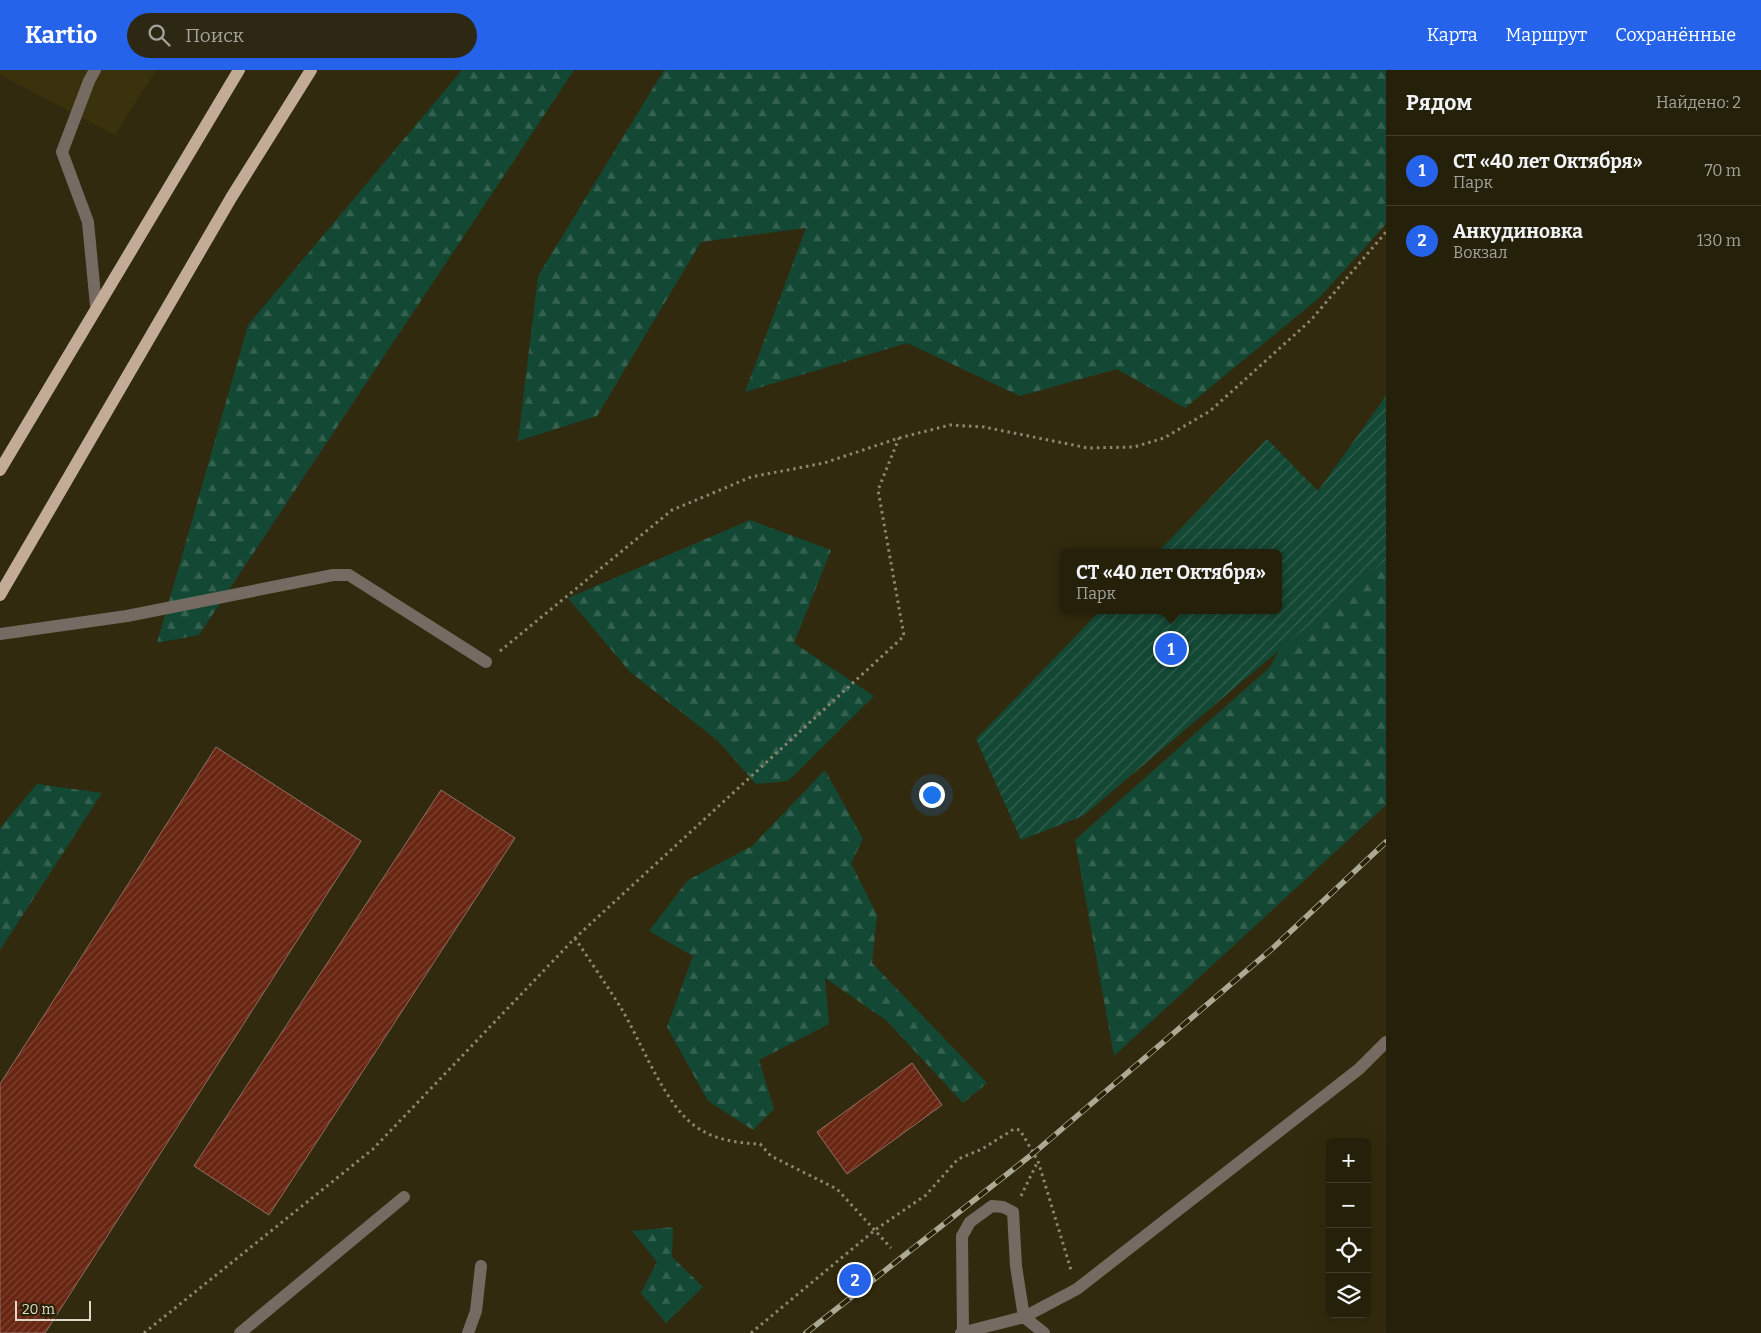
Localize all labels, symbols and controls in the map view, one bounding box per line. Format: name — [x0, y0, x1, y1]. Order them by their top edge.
search box — [127, 13, 477, 58]
text: Kartio — [25, 21, 97, 49]
icon: search — [145, 21, 173, 49]
text: Поиск — [185, 24, 244, 47]
text: Карта — [1427, 24, 1478, 46]
text: Маршрут — [1506, 24, 1587, 46]
text: Сохранённые — [1615, 24, 1736, 46]
text: Рядом — [1406, 90, 1472, 116]
text: Найдено: 2 — [1656, 93, 1741, 112]
text: СТ «40 лет Октября» — [1453, 150, 1643, 173]
text: 1 — [1419, 161, 1425, 180]
text: 70 m — [1705, 161, 1741, 180]
text: Парк — [1453, 173, 1493, 192]
text: Анкудиновка — [1453, 220, 1583, 243]
text: 2 — [1417, 231, 1427, 250]
text: 130 m — [1697, 231, 1741, 250]
text: Вокзал — [1453, 243, 1508, 262]
popup — [1060, 549, 1282, 614]
text: СТ «40 лет Октября» — [1076, 561, 1266, 584]
text: Парк — [1076, 584, 1116, 603]
pin: 1 — [1155, 630, 1187, 668]
your location — [919, 782, 945, 808]
map controls — [1326, 1138, 1371, 1318]
button: + — [1326, 1138, 1371, 1183]
button: − — [1326, 1183, 1371, 1228]
button: locate — [1326, 1228, 1371, 1273]
pin: 2 — [839, 1261, 871, 1299]
button: layers — [1326, 1273, 1371, 1318]
scale bar — [15, 1298, 91, 1321]
text: 20 m — [22, 1301, 55, 1318]

